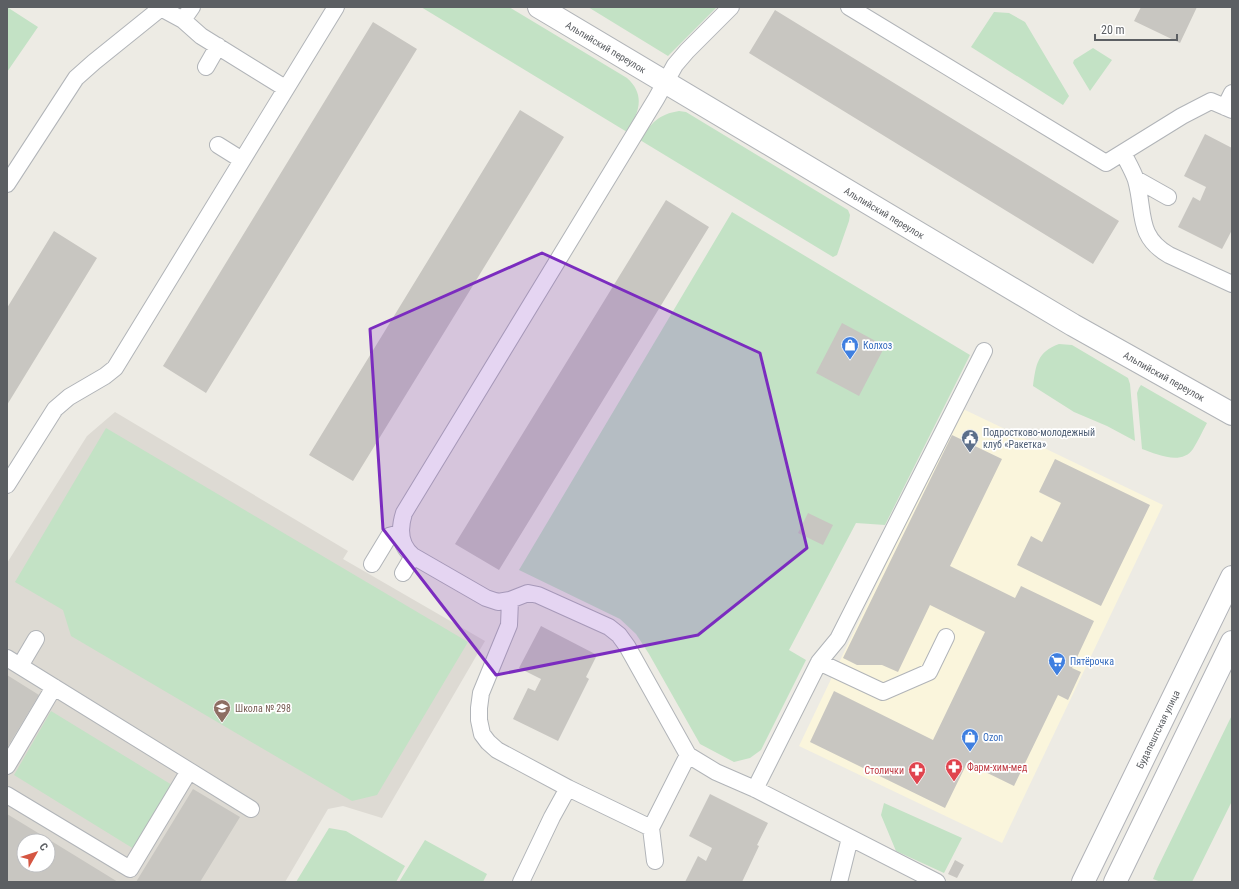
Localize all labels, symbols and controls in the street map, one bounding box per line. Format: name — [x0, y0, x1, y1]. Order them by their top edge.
scale bar — [1095, 16, 1177, 42]
street label: Альпийский переулок — [564, 19, 648, 75]
text: 20 m — [1101, 23, 1125, 37]
street label: Альпийский переулок — [842, 185, 927, 241]
shop icon: Колхоз — [840, 335, 860, 360]
place label: Колхоз — [863, 340, 892, 351]
street label: Альпийский переулок — [1122, 349, 1207, 403]
place label: Подростково-молодежный клуб «Ракетка» — [983, 427, 1095, 450]
public building icon: Подростково-молодежный клуб «Ракетка» — [960, 428, 980, 453]
supermarket icon: Пятёрочка — [1047, 651, 1067, 676]
place label: Пятёрочка — [1070, 656, 1114, 667]
street label: Будапештская улица — [1134, 688, 1181, 770]
school or university icon: Школа № 298 — [212, 698, 232, 723]
place label: Школа № 298 — [235, 703, 291, 714]
shop icon: Ozon — [960, 727, 980, 752]
place label: Ozon — [983, 732, 1003, 743]
pharmacy icon: Фарм-хим-мед — [944, 757, 964, 782]
pharmacy icon: Столички — [907, 760, 927, 785]
place label: Фарм-хим-мед — [967, 761, 1028, 773]
place label: Столички — [864, 765, 904, 776]
north arrow — [16, 833, 56, 873]
text: С — [36, 840, 50, 854]

